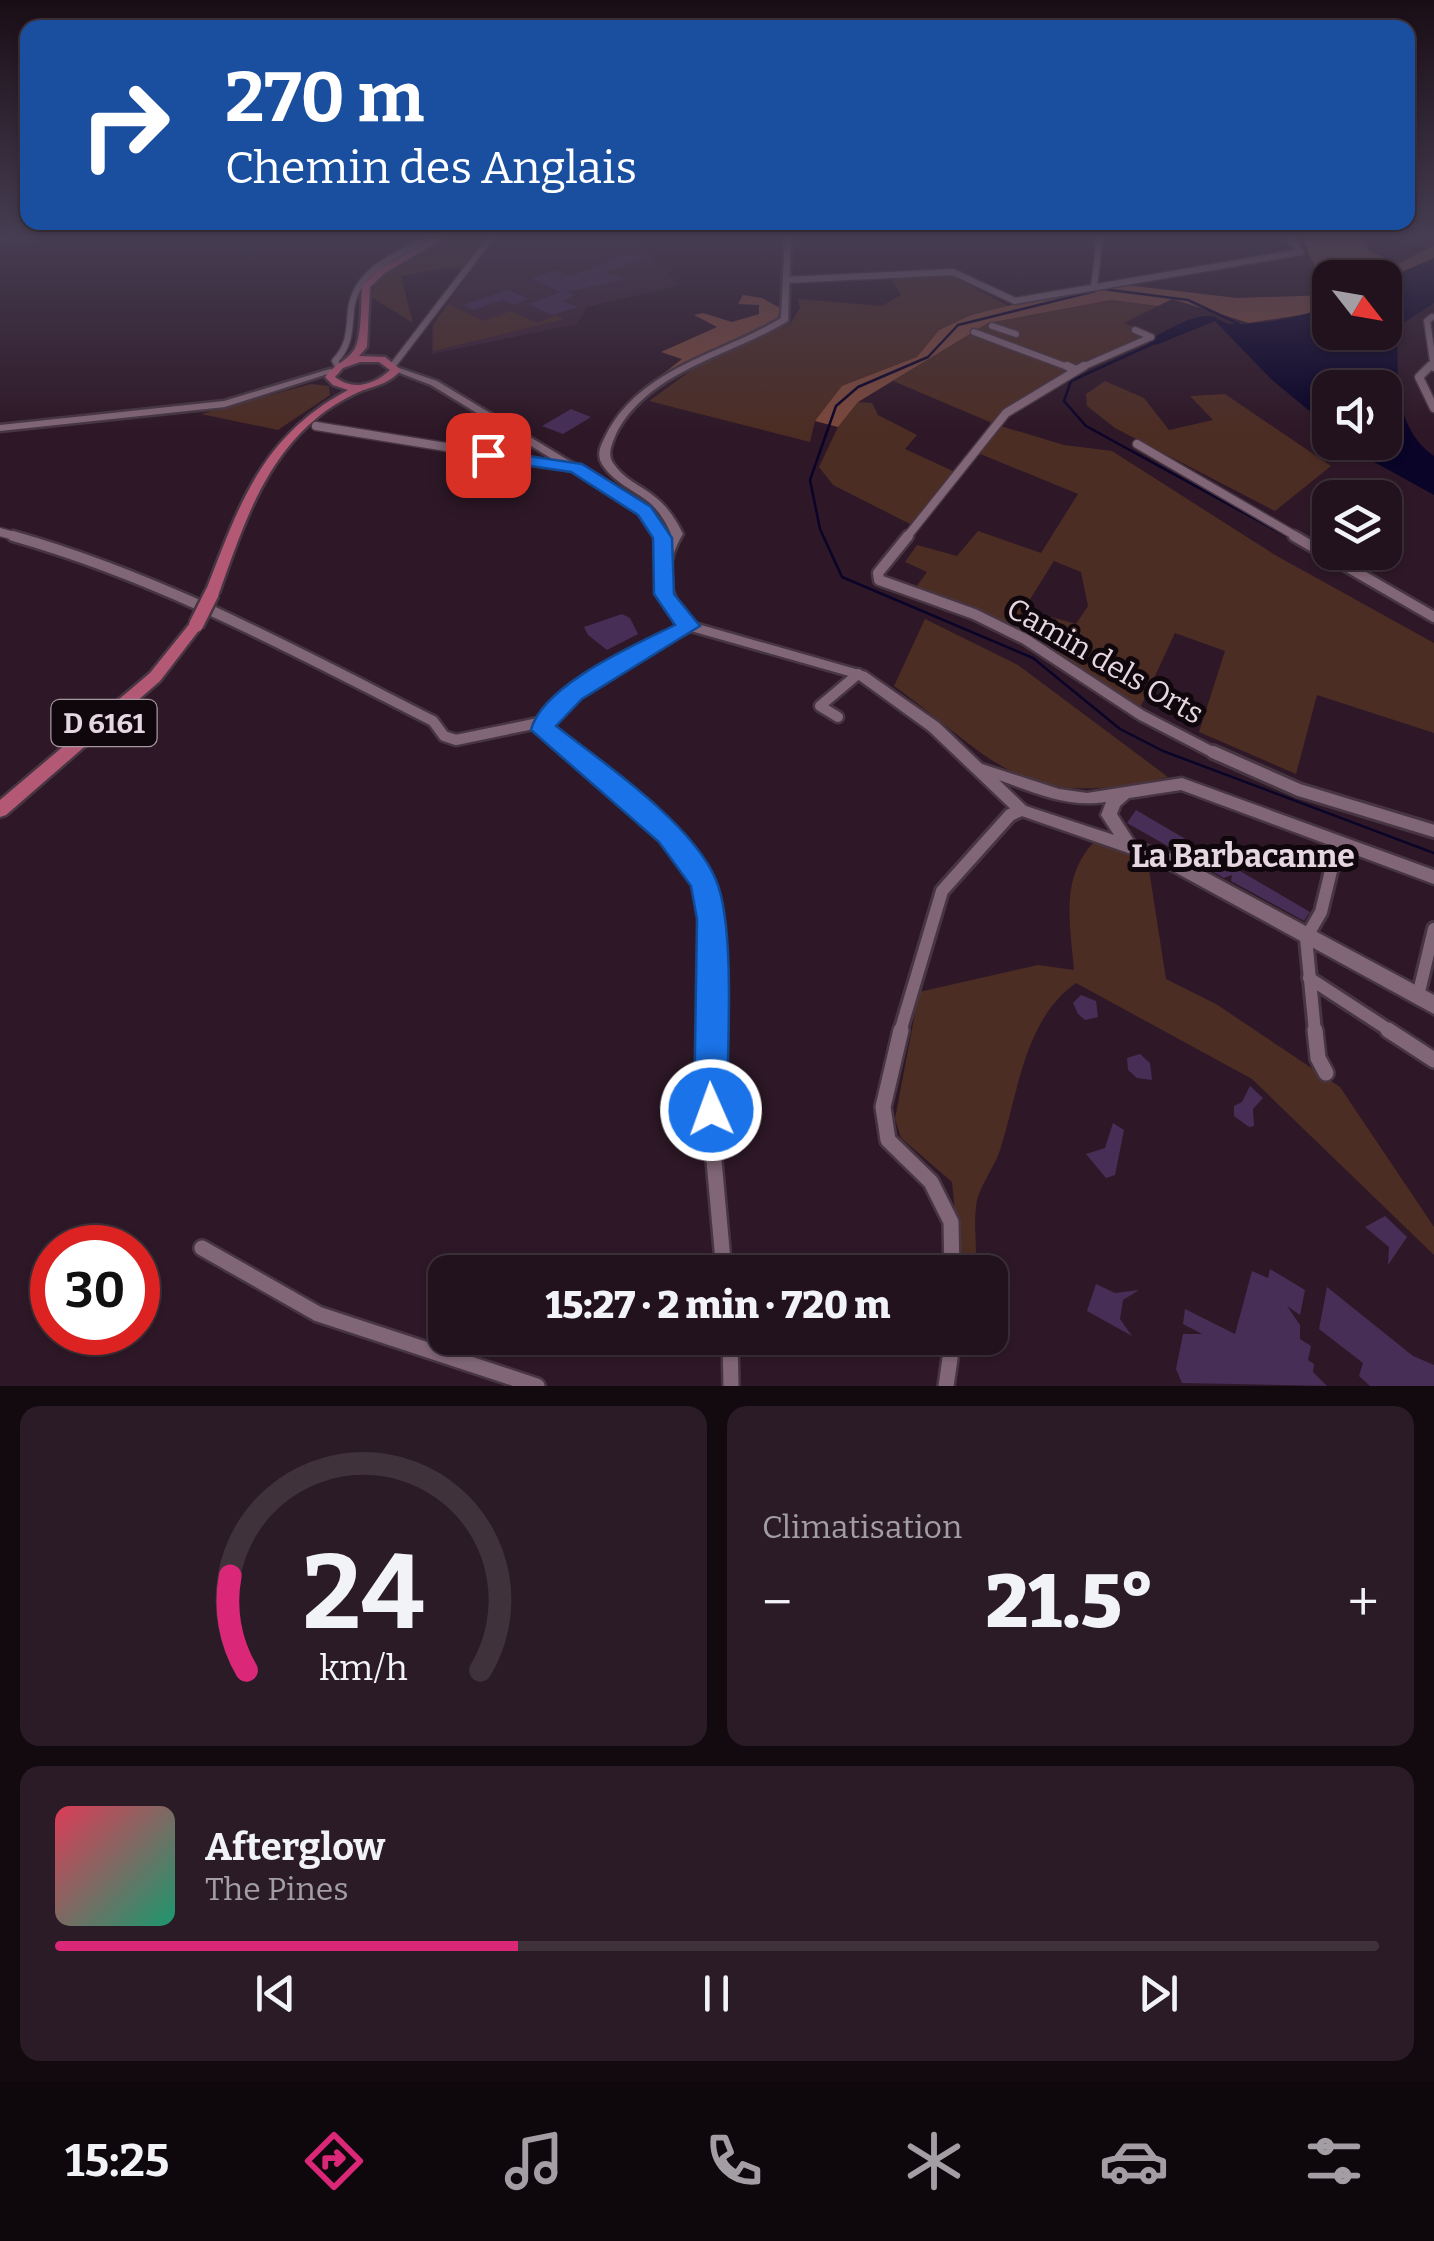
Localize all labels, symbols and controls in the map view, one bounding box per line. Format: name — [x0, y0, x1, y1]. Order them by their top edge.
text: 270 m — [225, 56, 424, 140]
icon: right — [60, 60, 190, 190]
text: Chemin des Anglais — [225, 141, 637, 195]
north arrow — [1312, 260, 1402, 350]
map controls — [1312, 260, 1402, 570]
button: sound — [1312, 370, 1402, 460]
pin — [446, 413, 531, 498]
icon: arrive — [461, 428, 516, 483]
button: layers — [1312, 480, 1402, 570]
street label: Camin dels Orts — [1000, 590, 1210, 732]
road number: D 6161 — [52, 700, 156, 746]
district label: La Barbacanne — [1131, 837, 1355, 875]
position arrow — [659, 1058, 763, 1162]
speed limit sign: 30 — [30, 1225, 160, 1355]
text: 15:27 · 2 min · 720 m — [545, 1282, 891, 1328]
text: Climatisation — [762, 1508, 962, 1546]
text: 24 — [303, 1531, 424, 1656]
text: 21.5° — [985, 1557, 1154, 1647]
text: − — [762, 1570, 792, 1636]
text: + — [1348, 1570, 1379, 1636]
text: km/h — [319, 1647, 408, 1689]
text: Afterglow — [205, 1824, 385, 1870]
text: The Pines — [205, 1870, 349, 1908]
icon: previous — [248, 1966, 303, 2021]
icon: pause — [689, 1966, 744, 2021]
icon: next — [1131, 1966, 1186, 2021]
icon: directions — [299, 2126, 369, 2196]
icon: music — [499, 2126, 569, 2196]
icon: phone — [699, 2126, 769, 2196]
icon: climate — [899, 2126, 969, 2196]
icon: car — [1099, 2126, 1169, 2196]
icon: filters — [1299, 2126, 1369, 2196]
text: 15:25 — [65, 2134, 169, 2188]

